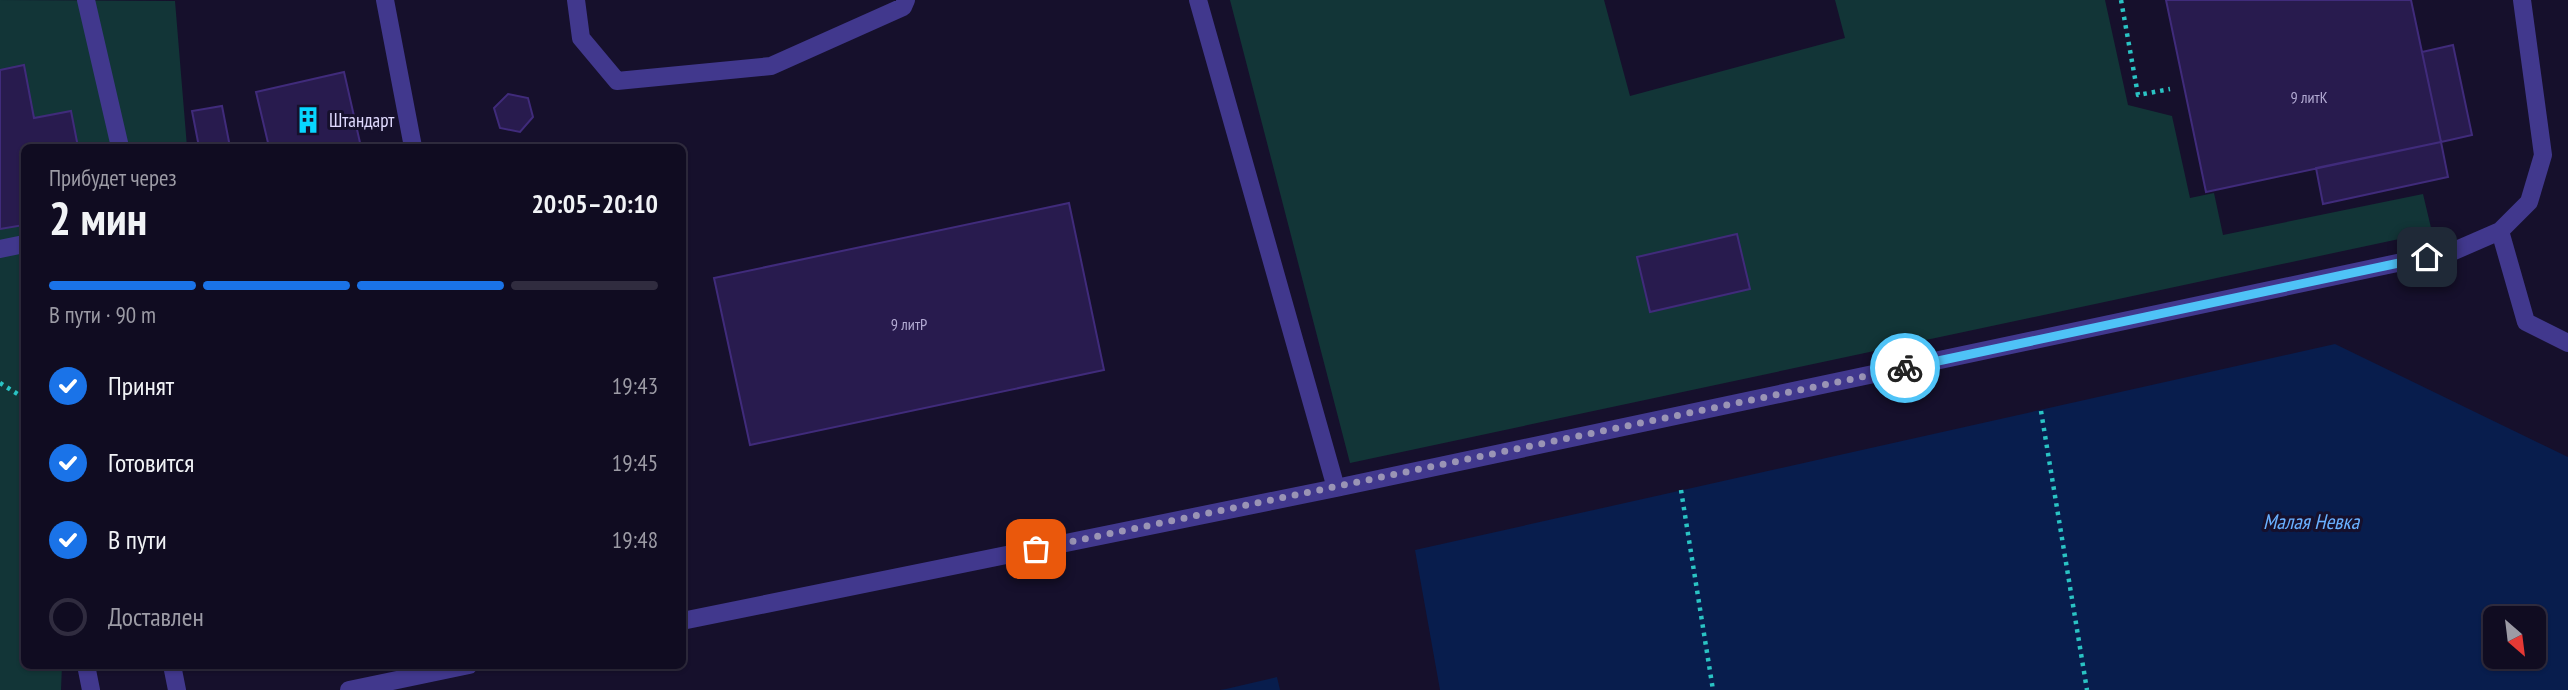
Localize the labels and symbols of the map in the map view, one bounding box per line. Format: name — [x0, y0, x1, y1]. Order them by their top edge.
house number: 9 литК — [2290, 87, 2328, 107]
building icon: Штандарт — [293, 105, 323, 135]
place label: Штандарт — [329, 108, 395, 132]
pin — [2397, 227, 2457, 287]
house number: 9 литР — [891, 314, 927, 334]
courier — [1870, 333, 1940, 403]
water label: Малая Невка — [2263, 508, 2361, 535]
pin — [1006, 519, 1066, 579]
north arrow — [2483, 606, 2546, 668]

